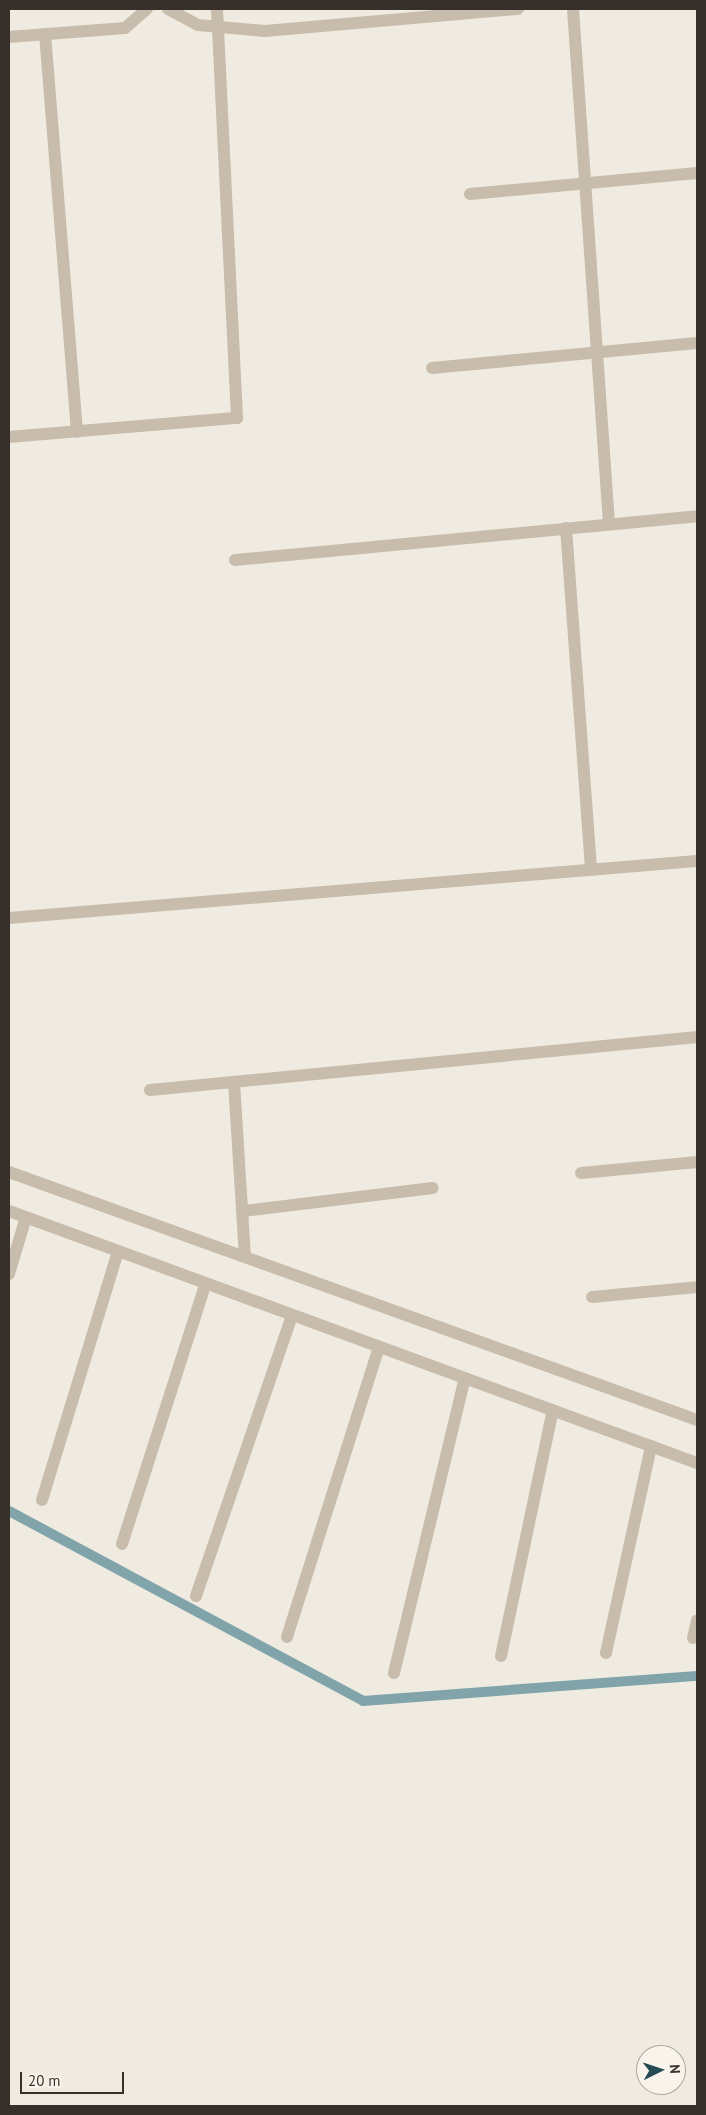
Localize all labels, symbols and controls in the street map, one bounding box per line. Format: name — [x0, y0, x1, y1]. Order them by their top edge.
north arrow — [636, 2045, 686, 2095]
scale bar — [22, 2062, 126, 2094]
text: N — [666, 2064, 684, 2074]
text: 20 m — [28, 2071, 61, 2090]

